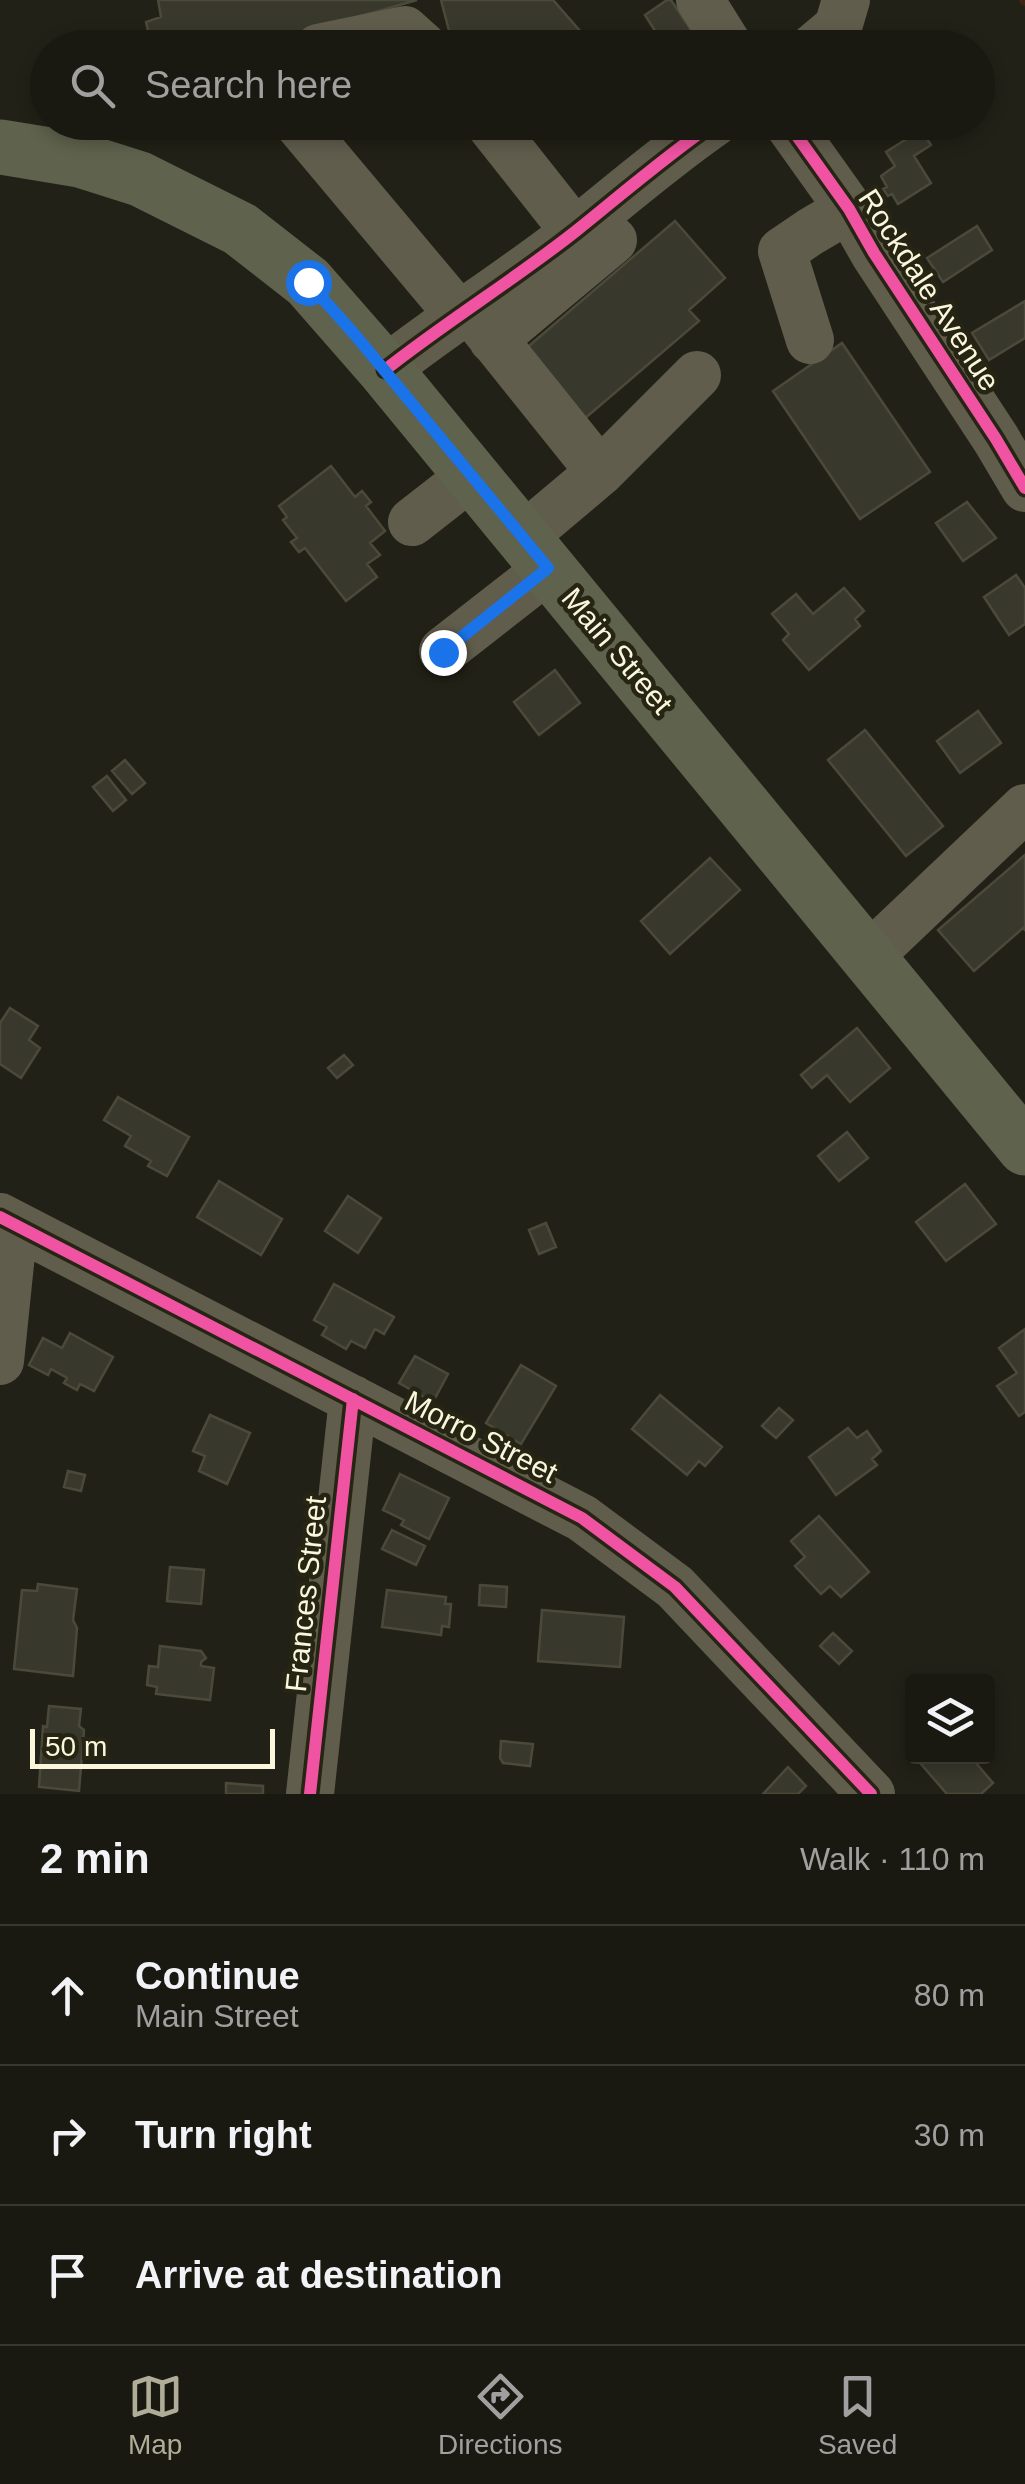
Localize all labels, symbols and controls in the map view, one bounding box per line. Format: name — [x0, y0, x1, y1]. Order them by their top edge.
search box — [30, 30, 995, 140]
icon: search — [65, 58, 120, 113]
text: Search here — [145, 64, 352, 106]
street label: Rockdale Avenue — [852, 183, 1007, 396]
route start — [286, 260, 332, 306]
street label: Main Street — [555, 581, 680, 721]
route end — [421, 630, 467, 676]
street label: Morro Street — [399, 1384, 564, 1489]
street label: Frances Street — [279, 1494, 332, 1694]
map controls — [905, 1674, 995, 1764]
button: layers — [905, 1674, 995, 1764]
scale bar — [30, 1724, 275, 1768]
text: 50 m — [45, 1731, 107, 1762]
text: 2 min — [40, 1835, 150, 1882]
text: Walk · 110 m — [800, 1841, 985, 1877]
text: Continue — [135, 1955, 300, 1997]
icon: ahead — [40, 1968, 95, 2023]
text: 80 m — [914, 1977, 985, 2013]
text: Main Street — [135, 1998, 299, 2034]
icon: right — [40, 2108, 95, 2163]
text: Turn right — [135, 2114, 312, 2156]
text: 30 m — [914, 2117, 985, 2153]
icon: arrive — [40, 2248, 95, 2303]
text: Arrive at destination — [135, 2254, 502, 2296]
tab: Map — [128, 2369, 183, 2461]
tab: Directions — [438, 2369, 563, 2461]
tab: Saved — [818, 2369, 897, 2461]

